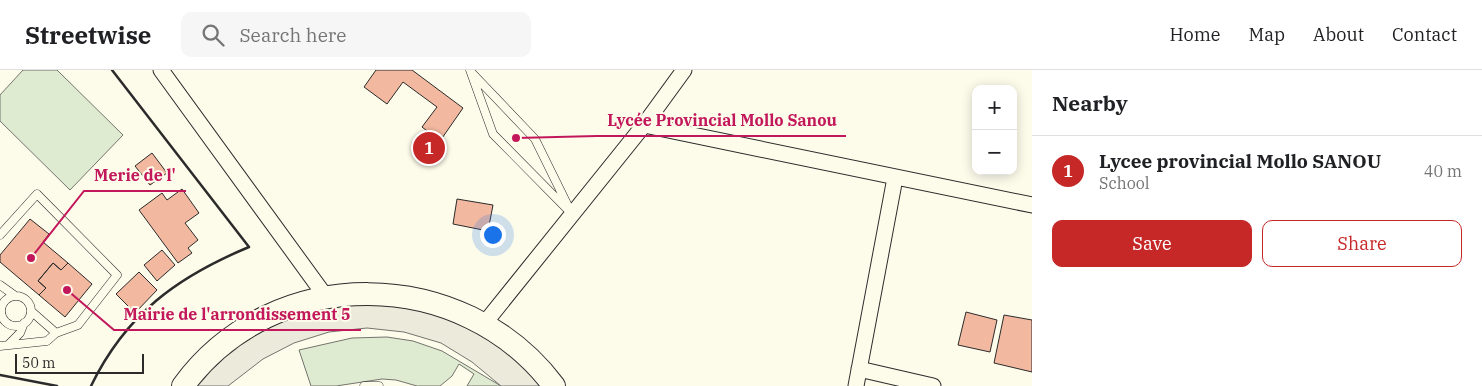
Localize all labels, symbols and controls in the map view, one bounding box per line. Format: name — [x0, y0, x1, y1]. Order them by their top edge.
search box — [181, 12, 531, 57]
text: Streetwise — [25, 19, 151, 51]
icon: search — [199, 21, 227, 49]
text: Search here — [239, 23, 346, 47]
text: Home — [1169, 23, 1221, 46]
text: Map — [1249, 23, 1285, 46]
text: About — [1313, 23, 1364, 46]
text: Contact — [1392, 23, 1457, 46]
map controls — [972, 85, 1017, 175]
button: + — [972, 85, 1017, 130]
text: Nearby — [1052, 89, 1128, 117]
callout: Lycée Provincial Mollo Sanou — [597, 105, 846, 136]
text: Lycée Provincial Mollo Sanou — [607, 110, 837, 130]
pin: 1 — [413, 129, 445, 167]
button: − — [972, 130, 1017, 175]
text: Lycee provincial Mollo SANOU — [1099, 149, 1381, 173]
callout: Merie de l' — [84, 160, 186, 191]
text: 1 — [1063, 161, 1073, 181]
text: 40 m — [1424, 161, 1462, 181]
text: Merie de l' — [94, 165, 176, 185]
text: School — [1099, 173, 1150, 193]
button: Save — [1052, 220, 1252, 267]
button: Share — [1262, 220, 1462, 267]
your location — [480, 222, 506, 248]
callout: Mairie de l'arrondissement 5 — [114, 299, 361, 330]
text: Mairie de l'arrondissement 5 — [123, 304, 351, 324]
scale bar — [15, 351, 144, 374]
text: 50 m — [22, 354, 55, 372]

